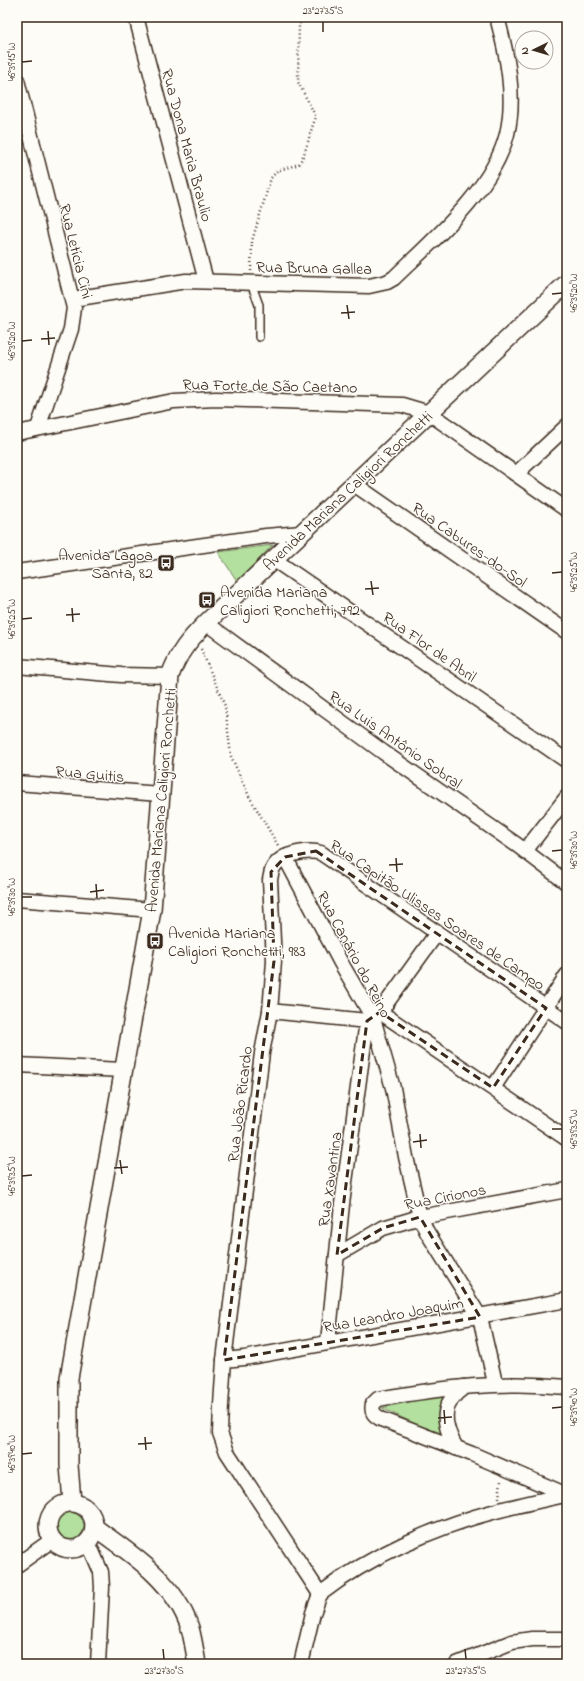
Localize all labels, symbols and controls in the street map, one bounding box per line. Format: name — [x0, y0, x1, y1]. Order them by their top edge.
text: 23°27'35"S — [303, 4, 344, 19]
north arrow — [514, 30, 554, 70]
text: 46°39'15"W — [5, 43, 20, 81]
text: N — [517, 46, 533, 55]
street label: Rua Dona Maria Braulio — [154, 66, 218, 225]
street label: Rua Letícia Cini — [52, 202, 98, 302]
street label: Rua Bruna Gallea — [256, 256, 372, 282]
text: 46°39'20"W — [567, 273, 582, 312]
text: 46°39'20"W — [5, 321, 20, 360]
street label: Rua Forte de São Caetano — [182, 373, 358, 401]
street label: Avenida Mariana Caligiori Ronchetti — [258, 406, 439, 577]
street label: Rua Cabures-do-Sol — [406, 497, 532, 595]
place label: Avenida Lagoa Santa, 82 — [58, 544, 153, 586]
text: 46°39'25"W — [567, 552, 582, 592]
bus stop icon: Avenida Lagoa Santa, 82 — [156, 553, 176, 573]
place label: Avenida Mariana Caligiori Ronchetti, 792 — [220, 581, 360, 623]
bus stop icon: Avenida Mariana Caligiori Ronchetti, 792 — [197, 590, 217, 610]
text: 46°39'25"W — [5, 599, 20, 639]
street label: Rua Flor de Abril — [377, 606, 481, 689]
street label: Rua Luis Antônio Sobral — [323, 685, 467, 796]
street label: Avenida Mariana Caligiori Ronchetti — [140, 687, 184, 913]
street label: Rua Guitis — [54, 760, 125, 790]
text: 46°39'30"W — [567, 831, 582, 869]
street label: Rua Capitão Ulisses Soares de Campo — [324, 834, 549, 997]
text: 46°39'30"W — [5, 878, 20, 916]
street label: Rua Canário do Reino — [310, 887, 397, 1023]
place label: Avenida Mariana Caligiori Ronchetti, 983 — [168, 922, 306, 964]
bus stop icon: Avenida Mariana Caligiori Ronchetti, 983 — [145, 931, 165, 951]
street label: Rua João Ricardo — [222, 1045, 260, 1164]
text: 46°39'35"W — [567, 1109, 582, 1149]
street label: Rua Xavantina — [312, 1130, 350, 1228]
text: 46°39'35"W — [5, 1156, 20, 1196]
street label: Rua Cirionos — [402, 1178, 488, 1218]
street label: Rua Leandro Joaquim — [321, 1292, 466, 1340]
text: 46°39'40"W — [567, 1388, 582, 1426]
text: 46°39'40"W — [5, 1435, 20, 1473]
text: 23°27'30"S — [144, 1664, 184, 1679]
text: 23°27'35"S — [446, 1664, 487, 1679]

